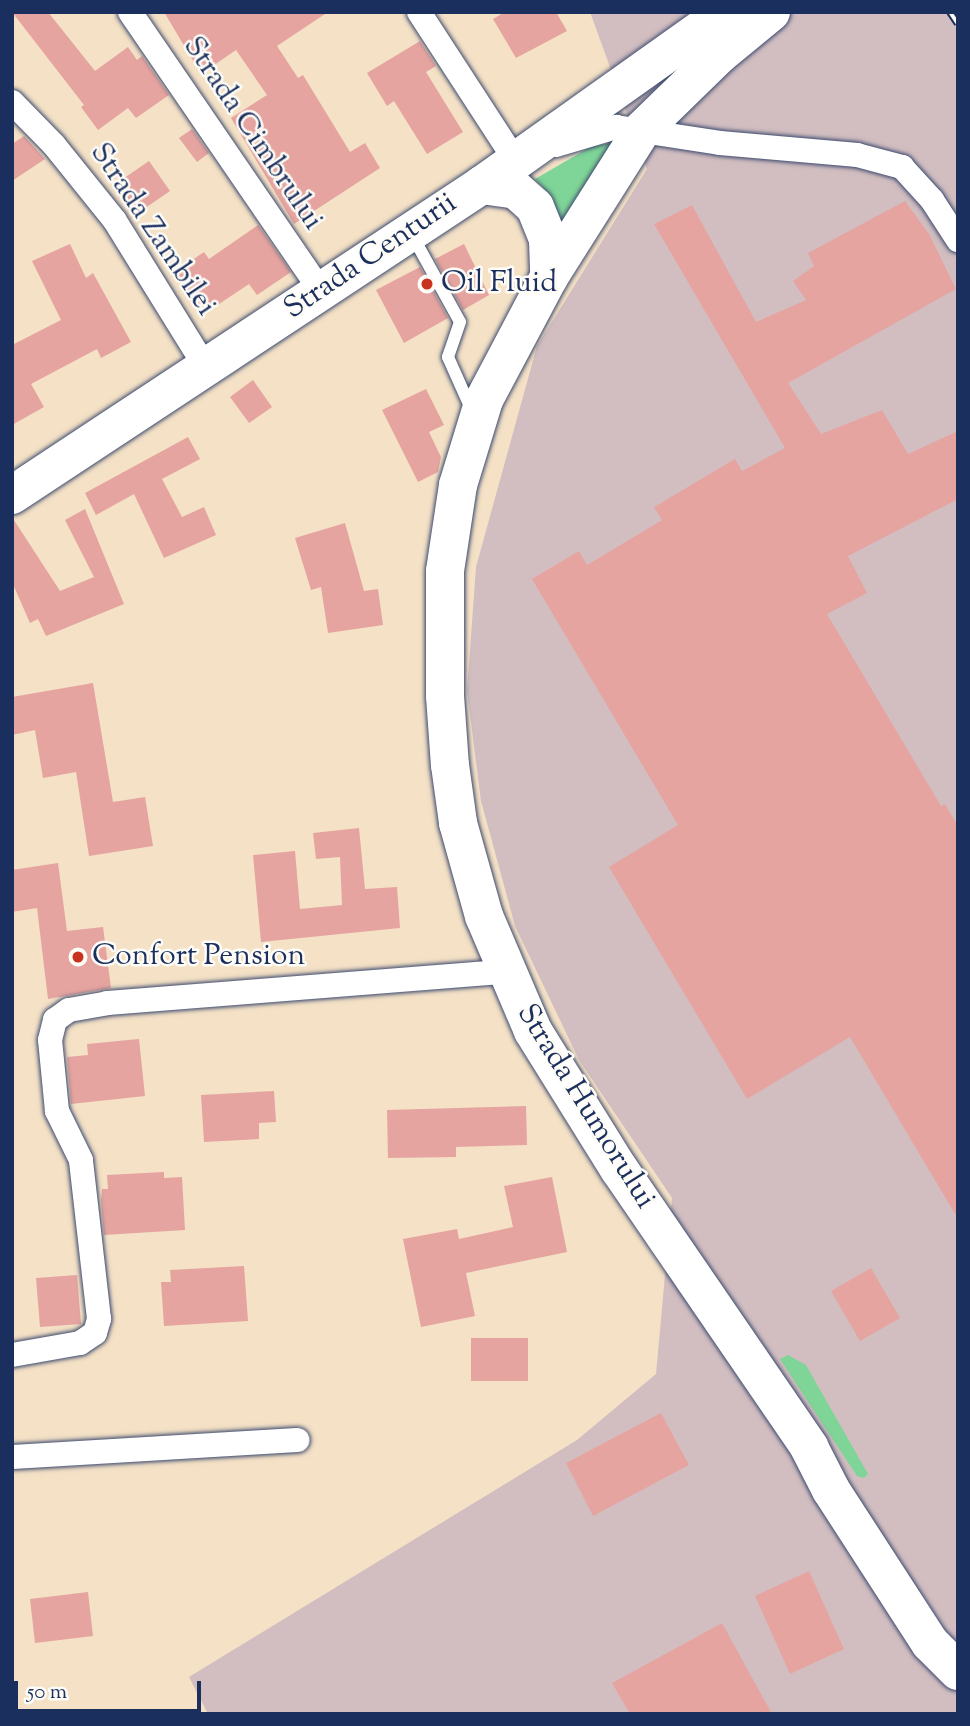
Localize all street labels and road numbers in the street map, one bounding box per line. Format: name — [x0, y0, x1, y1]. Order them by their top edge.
street label: Strada Cimbrului — [174, 30, 330, 238]
street label: Strada Zambilei — [81, 137, 223, 323]
street label: Strada Centurii — [278, 186, 464, 328]
street label: Strada Humorului — [508, 998, 662, 1216]

